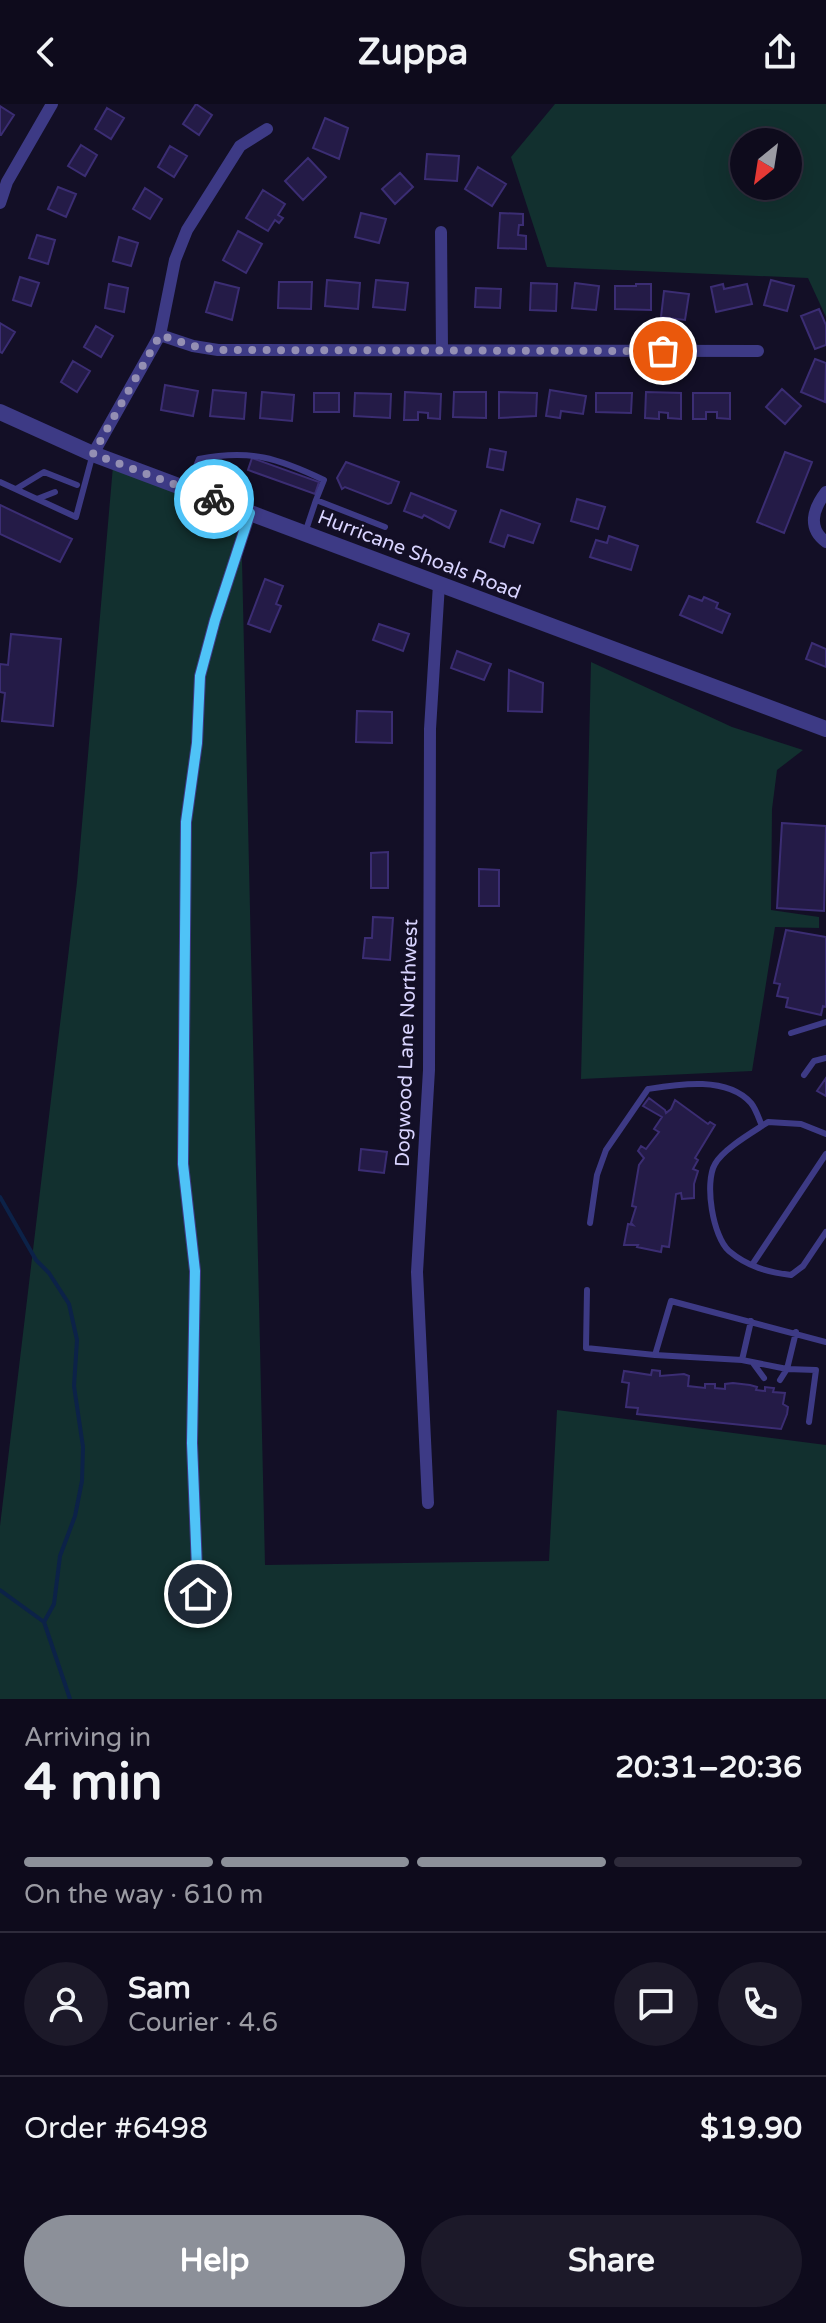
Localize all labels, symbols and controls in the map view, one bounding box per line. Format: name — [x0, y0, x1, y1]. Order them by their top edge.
icon: back — [24, 30, 68, 74]
icon: share — [758, 30, 802, 74]
text: Zuppa — [358, 31, 468, 74]
north arrow — [730, 128, 802, 200]
map controls — [730, 128, 802, 200]
pin — [629, 317, 697, 385]
icon: bag — [641, 329, 685, 373]
courier — [174, 459, 254, 539]
icon: bike — [192, 477, 236, 521]
street label: Hurricane Shoals Road — [314, 505, 524, 605]
street label: Dogwood Lane Northwest — [391, 918, 423, 1167]
pin — [164, 1560, 232, 1628]
icon: home — [176, 1572, 220, 1616]
text: Arriving in — [24, 1722, 151, 1753]
text: 20:31–20:36 — [615, 1749, 802, 1786]
text: 4 min — [24, 1751, 163, 1814]
text: On the way · 610 m — [24, 1879, 263, 1910]
button: person — [24, 1962, 108, 2046]
button: chat — [614, 1962, 698, 2046]
button: phone — [718, 1962, 802, 2046]
text: Sam — [128, 1970, 191, 2007]
text: Courier · 4.6 — [128, 2007, 278, 2038]
text: Order #6498 — [24, 2110, 208, 2147]
text: $19.90 — [700, 2110, 802, 2147]
button: Help — [24, 2215, 405, 2307]
button: Share — [421, 2215, 802, 2307]

